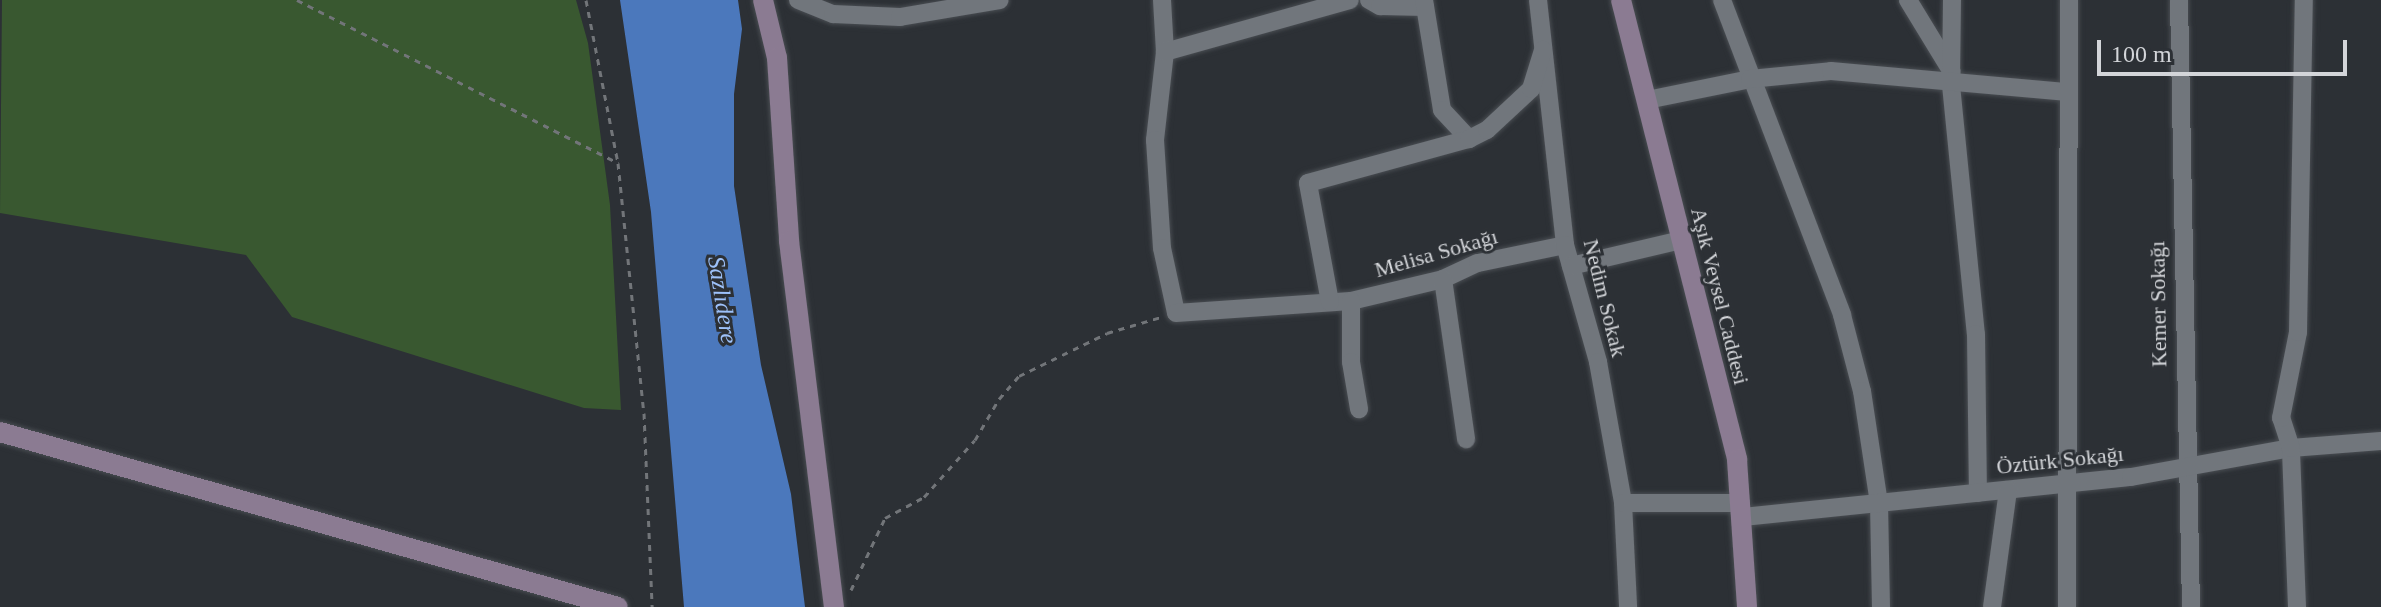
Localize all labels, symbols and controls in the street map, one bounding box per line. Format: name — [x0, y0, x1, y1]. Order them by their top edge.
scale bar — [2101, 24, 2351, 74]
text: 100 m — [2111, 41, 2172, 67]
street label: Aşık Veysel Caddesi — [1685, 204, 1755, 388]
street label: Melisa Sokağı — [1372, 223, 1500, 283]
street label: Nedim Sokak — [1578, 236, 1632, 360]
street label: Kemer Sokağı — [2144, 241, 2172, 367]
water label: Sazlıdere — [701, 254, 743, 346]
street label: Öztürk Sokağı — [1995, 440, 2125, 480]

